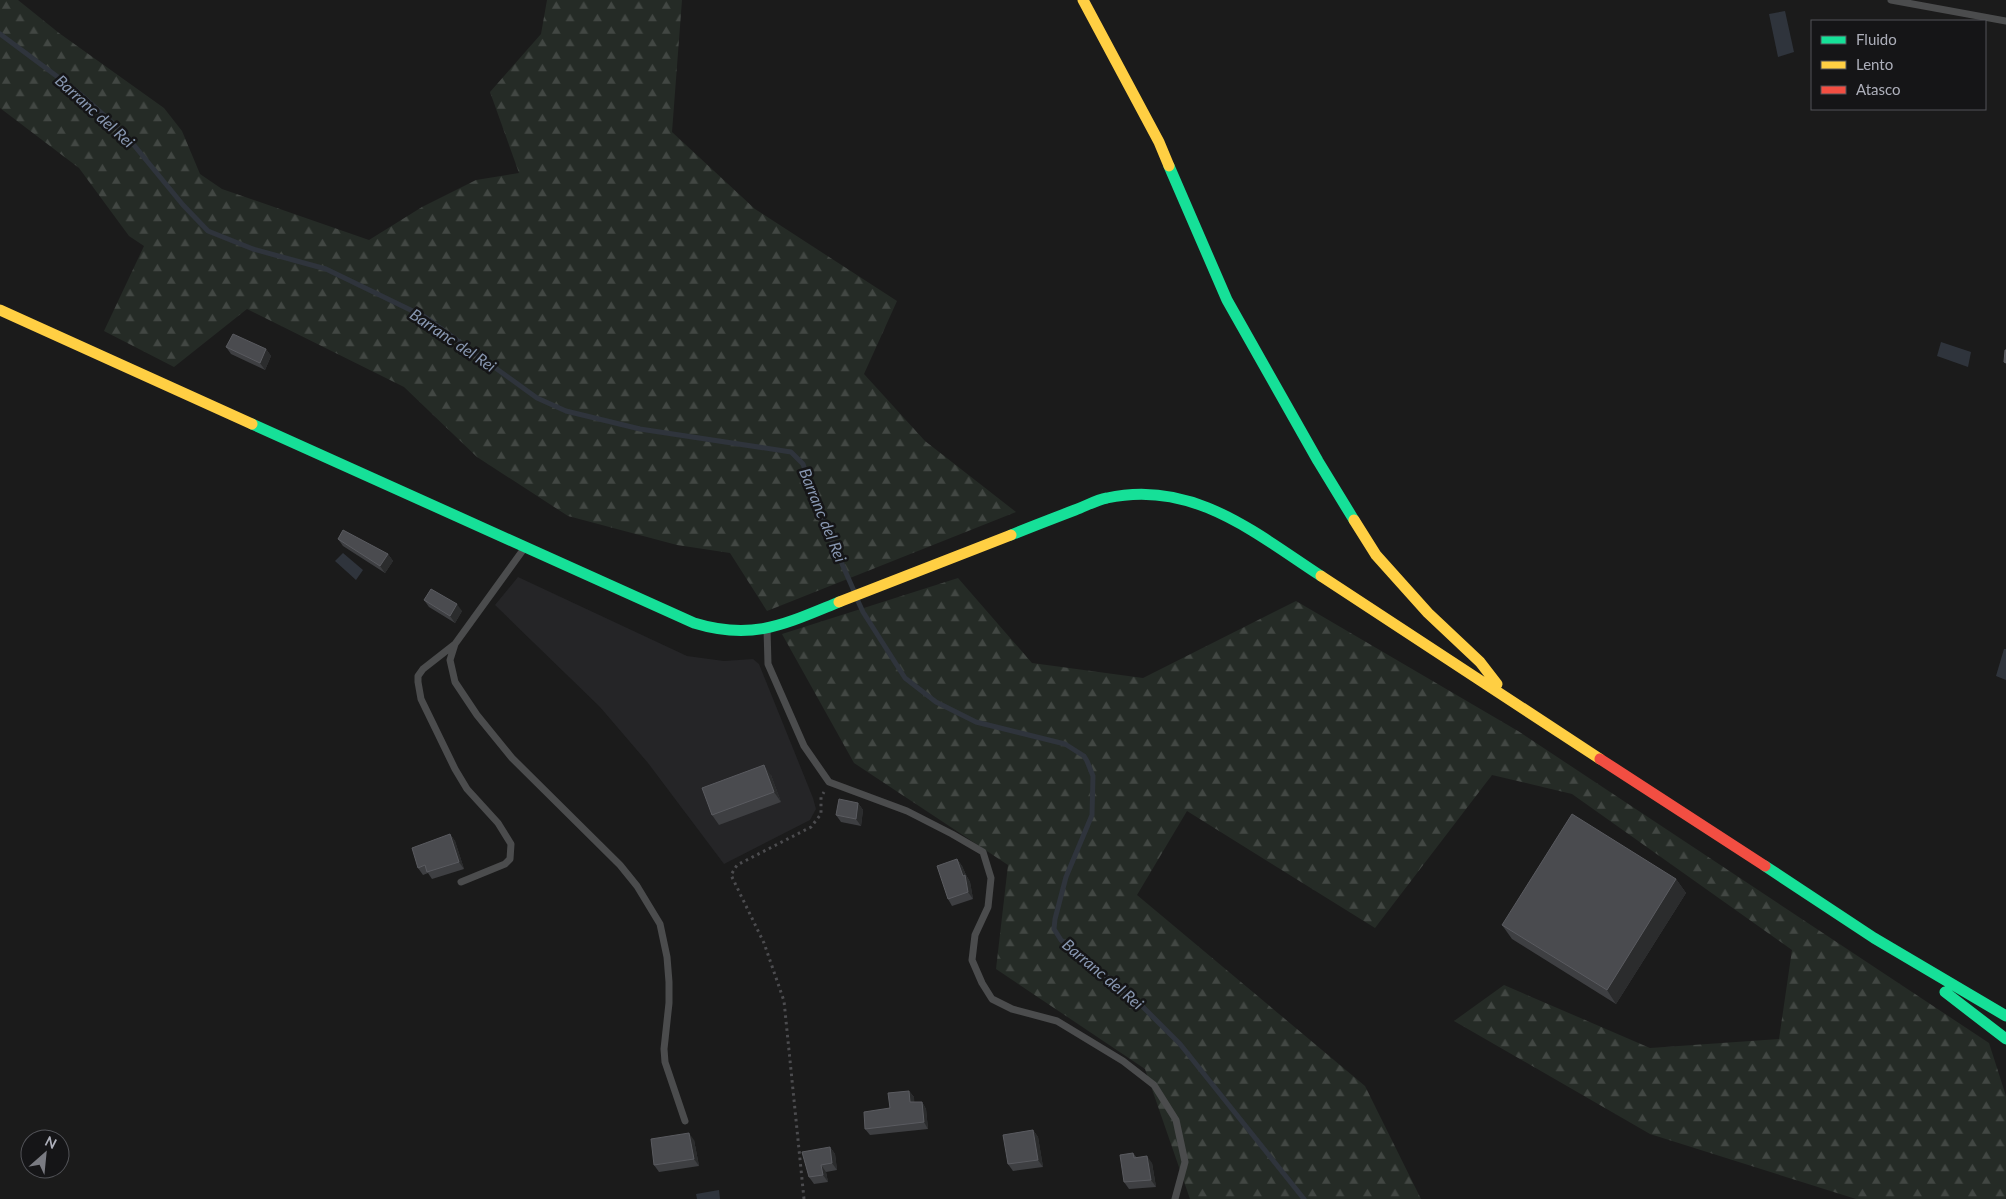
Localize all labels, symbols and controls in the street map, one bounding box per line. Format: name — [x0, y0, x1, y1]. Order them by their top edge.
legend — [1811, 20, 1986, 110]
text: Fluido — [1856, 30, 1897, 48]
text: Lento — [1856, 55, 1893, 73]
water label: Barranc del Rei — [52, 70, 139, 151]
text: Atasco — [1856, 80, 1901, 98]
water label: Barranc del Rei — [407, 304, 500, 375]
water label: Barranc del Rei — [796, 465, 851, 565]
water label: Barranc del Rei — [1059, 934, 1148, 1013]
north arrow — [20, 1129, 70, 1179]
text: N — [42, 1132, 60, 1152]

